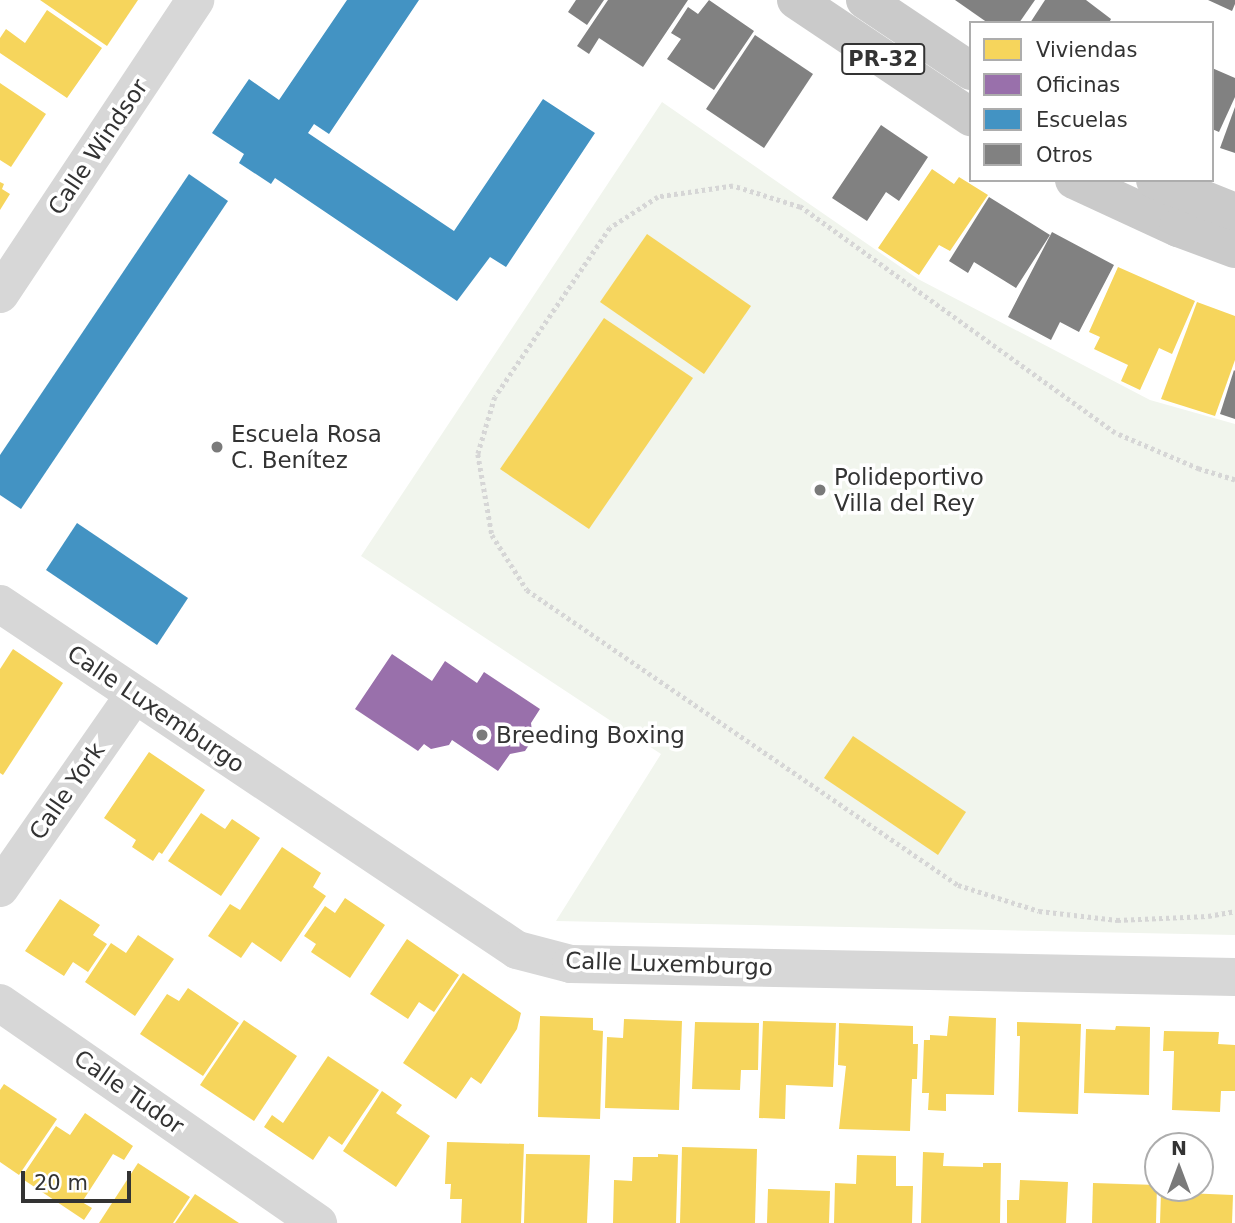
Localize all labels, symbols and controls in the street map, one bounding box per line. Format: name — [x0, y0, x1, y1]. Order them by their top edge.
legend — [969, 21, 1214, 182]
text: Viviendas — [1036, 38, 1137, 62]
road number: PR-32 — [841, 42, 925, 76]
text: Oficinas — [1036, 73, 1120, 97]
street label: Calle Windsor — [42, 74, 154, 220]
text: Escuelas — [1036, 108, 1128, 132]
text: Otros — [1036, 143, 1093, 167]
place label: Escuela Rosa C. Benítez — [231, 420, 382, 474]
marker: Escuela Rosa C. Benítez — [209, 439, 225, 455]
place label: Polideportivo Villa del Rey — [834, 463, 984, 517]
marker: Polideportivo Villa del Rey — [812, 482, 828, 498]
street label: Calle Luxemburgo — [62, 639, 250, 779]
place label: Breeding Boxing — [496, 721, 685, 749]
marker: Breeding Boxing — [474, 727, 490, 743]
street label: Calle York — [24, 737, 110, 845]
street label: Calle Luxemburgo — [565, 947, 773, 981]
street label: Calle Tudor — [69, 1044, 189, 1140]
north arrow — [1144, 1132, 1214, 1202]
text: N — [1171, 1137, 1187, 1159]
scale bar — [24, 1156, 135, 1200]
text: 20 m — [34, 1171, 88, 1195]

